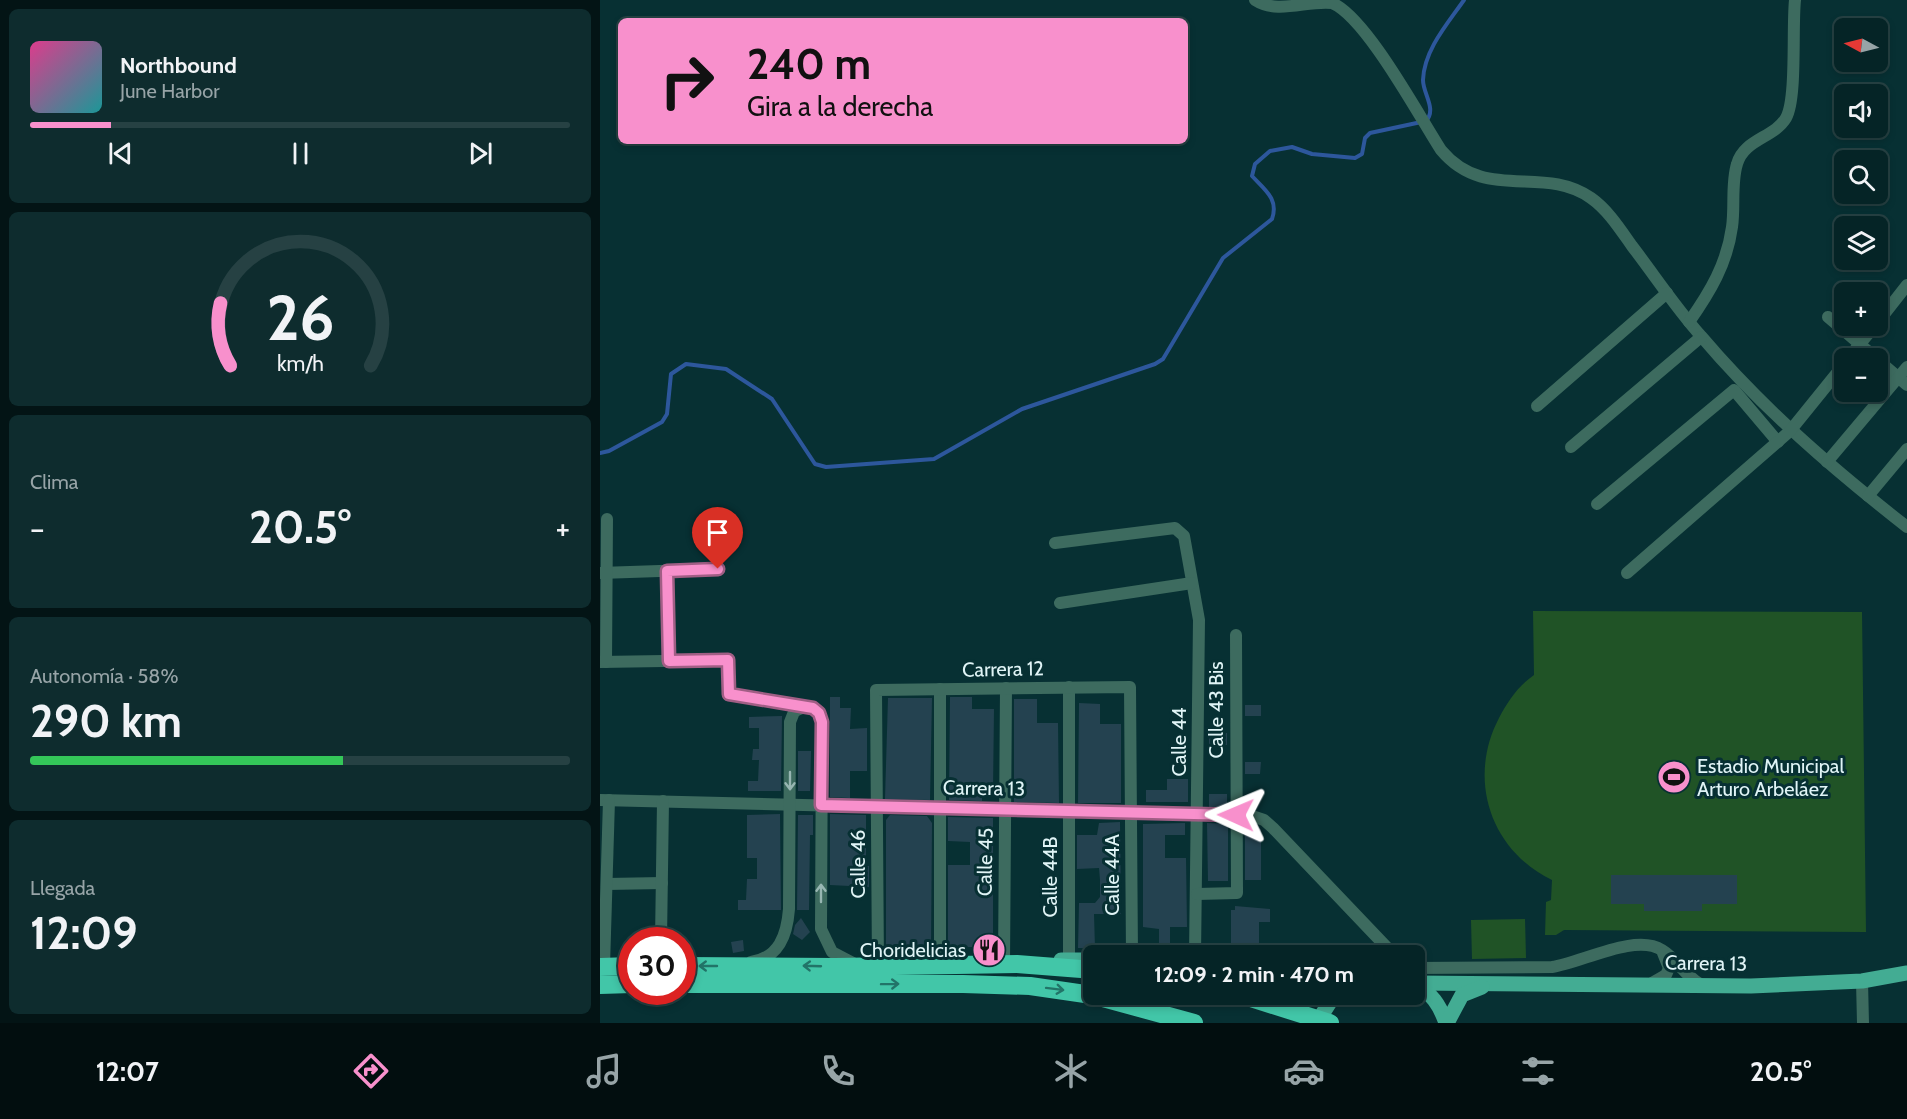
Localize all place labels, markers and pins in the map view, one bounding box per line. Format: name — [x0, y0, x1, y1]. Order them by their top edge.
pin — [692, 507, 743, 569]
place label: Estadio Municipal Arturo Arbeláez — [1697, 754, 1844, 801]
sports icon: Estadio Municipal Arturo Arbeláez — [1656, 759, 1692, 795]
restaurant icon: Choridelicias — [971, 932, 1007, 968]
place label: Choridelicias — [860, 938, 966, 962]

